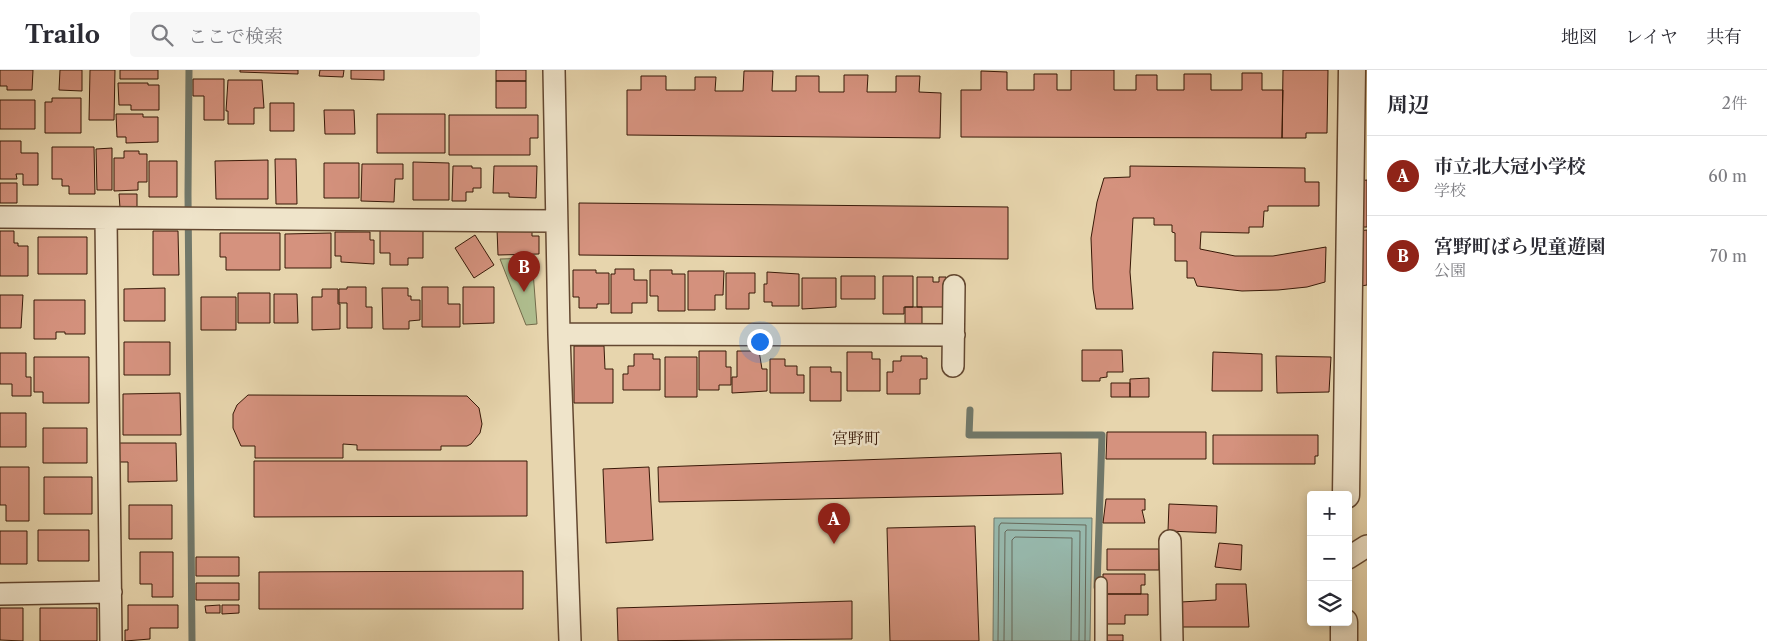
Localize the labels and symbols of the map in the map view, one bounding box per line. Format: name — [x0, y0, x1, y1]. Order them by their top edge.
pin: B — [508, 251, 540, 292]
your location — [747, 329, 773, 355]
district label: 宮野町 — [832, 428, 880, 448]
pin: A — [818, 503, 850, 544]

